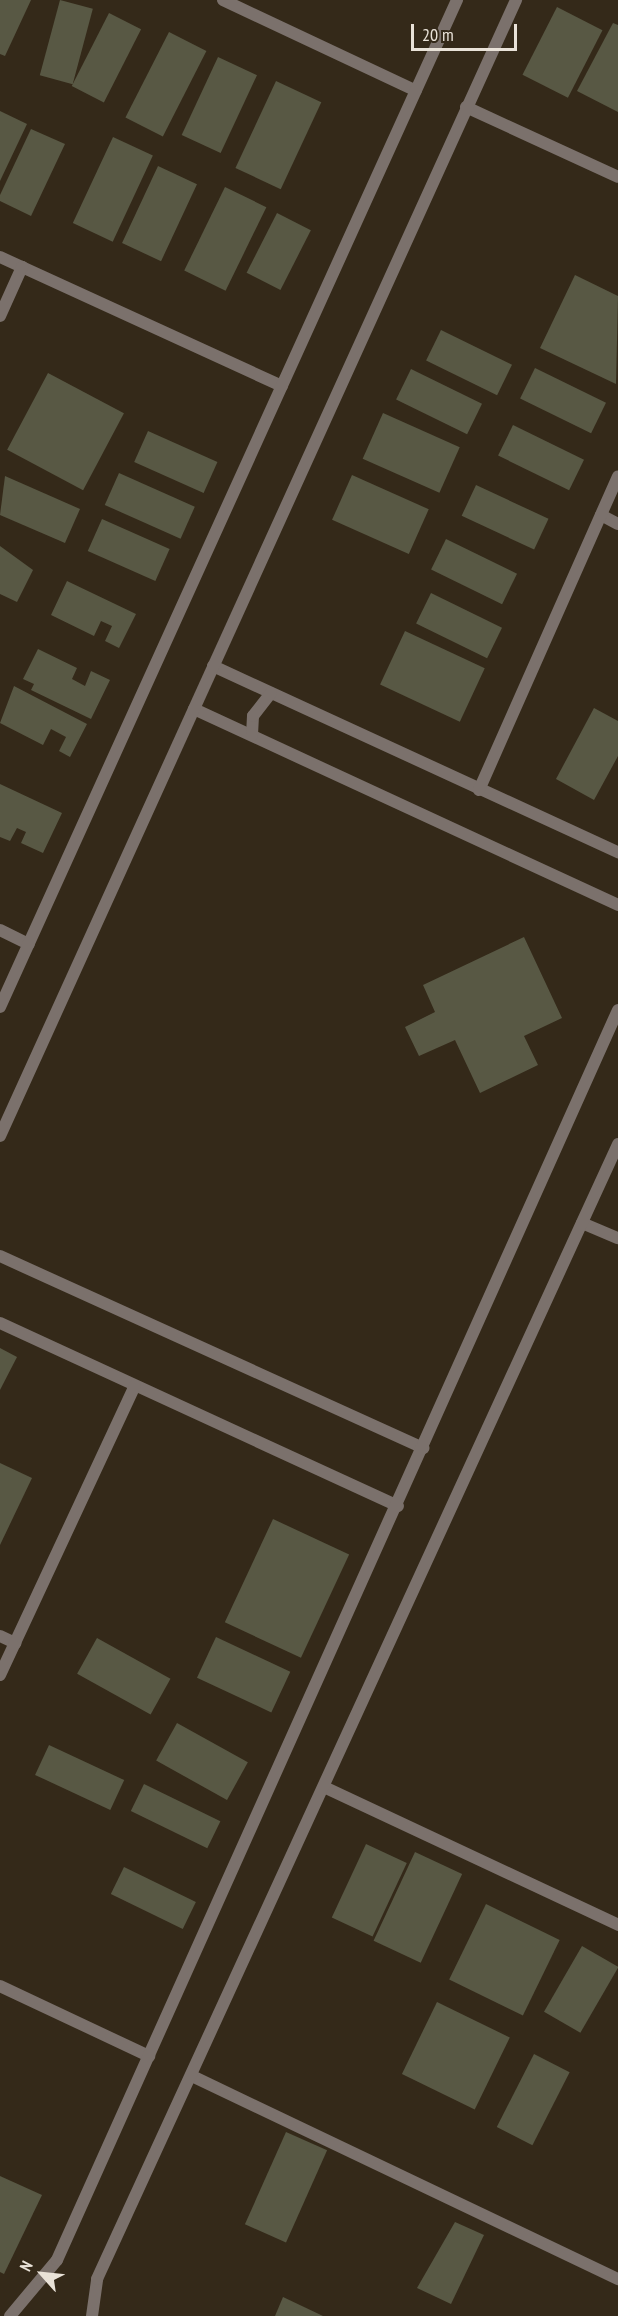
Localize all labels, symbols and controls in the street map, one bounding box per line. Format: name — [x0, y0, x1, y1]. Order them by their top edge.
scale bar — [414, 12, 520, 50]
text: 20 m — [422, 23, 454, 46]
north arrow — [12, 2244, 72, 2304]
text: N — [15, 2257, 37, 2274]

